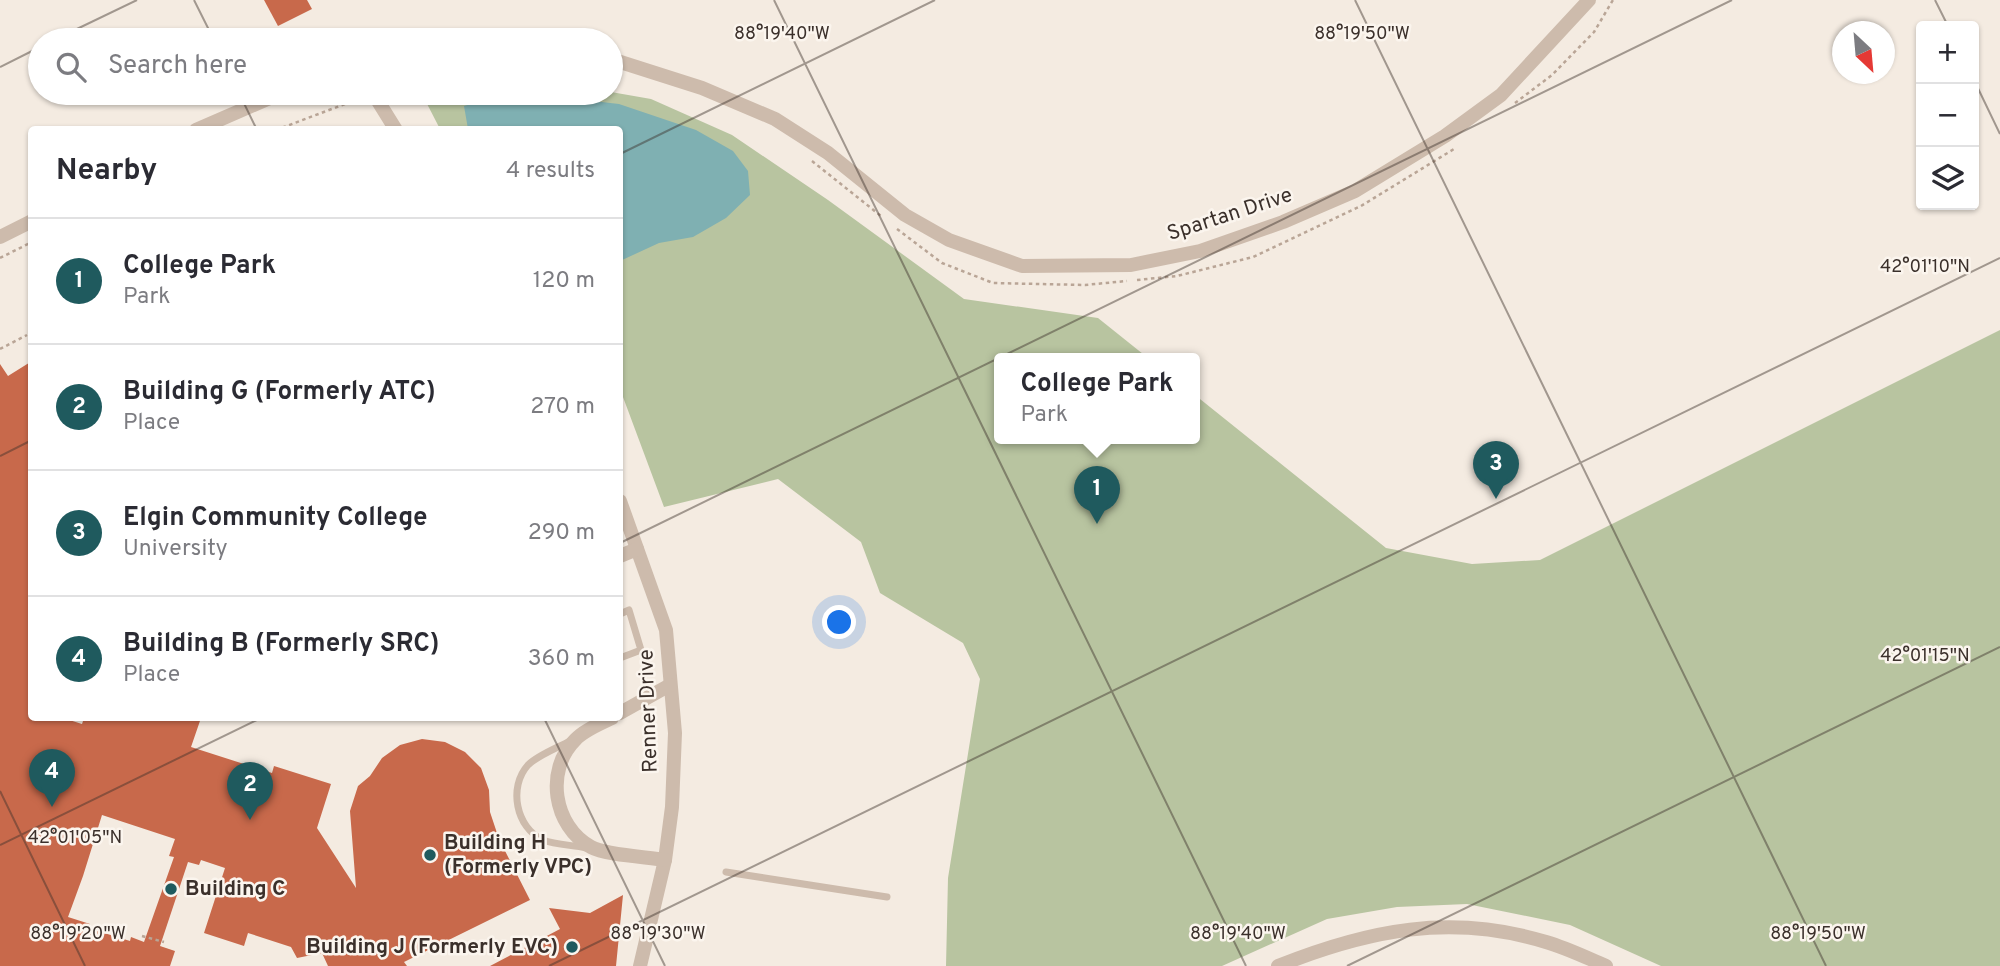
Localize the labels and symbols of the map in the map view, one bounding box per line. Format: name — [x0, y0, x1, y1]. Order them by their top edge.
north arrow — [1832, 21, 1895, 84]
text: 88°19'40"W — [734, 23, 830, 46]
text: 88°19'50"W — [1314, 23, 1410, 46]
street label: Spartan Drive — [1164, 182, 1296, 248]
text: 42°01'10"N — [1880, 256, 1970, 279]
pin: 3 — [1473, 441, 1519, 499]
pin: 1 — [1074, 466, 1120, 524]
your location — [822, 605, 856, 639]
text: 42°01'15"N — [1880, 645, 1970, 668]
street label: Renner Drive — [633, 649, 665, 773]
pin: 4 — [29, 749, 75, 807]
pin: 2 — [227, 762, 273, 820]
text: 42°01'05"N — [28, 827, 122, 850]
place label: Building H (Formerly VPC) — [444, 830, 592, 881]
marker: Building H (Formerly VPC) — [422, 847, 438, 863]
place label: Building C — [185, 876, 285, 903]
marker: Building C — [163, 881, 179, 897]
text: 88°19'20"W — [30, 923, 126, 946]
text: 88°19'30"W — [610, 923, 706, 946]
text: 88°19'40"W — [1190, 923, 1286, 946]
text: 88°19'50"W — [1770, 923, 1866, 946]
place label: Building J (Formerly EVC) — [306, 934, 558, 961]
marker: Building J (Formerly EVC) — [564, 939, 580, 955]

